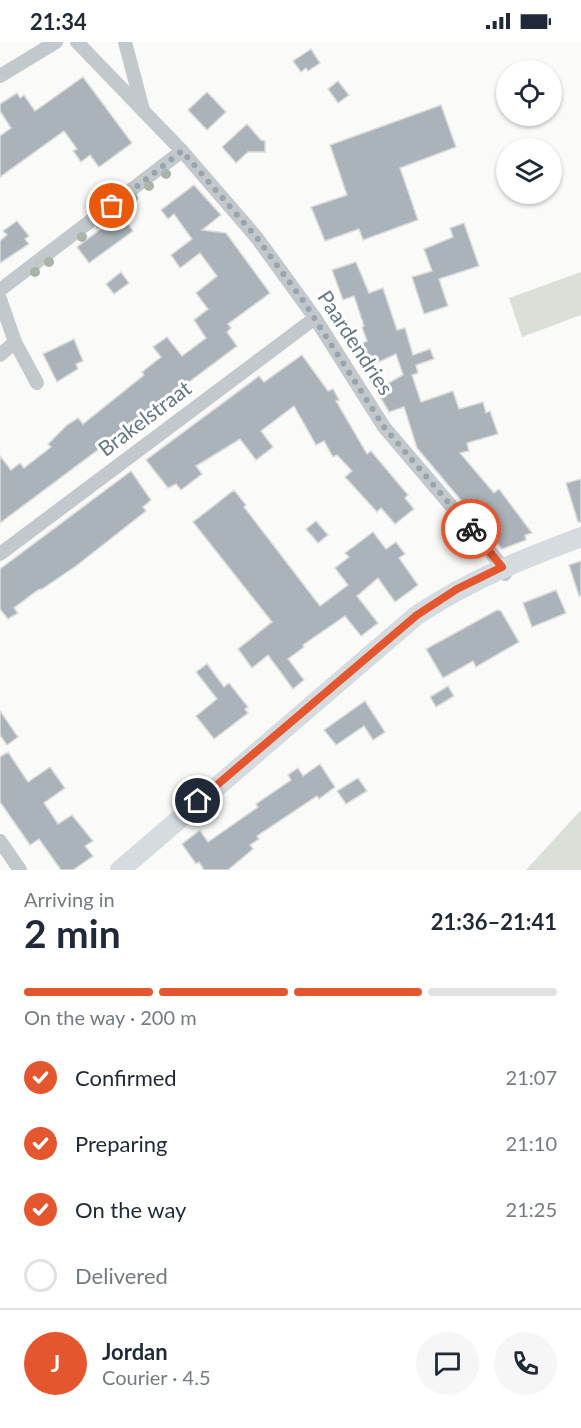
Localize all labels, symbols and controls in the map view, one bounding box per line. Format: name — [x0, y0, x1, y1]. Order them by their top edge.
text: 21:34 — [30, 8, 87, 35]
map controls — [496, 60, 562, 204]
button: locate — [496, 60, 562, 126]
button: layers — [496, 138, 562, 204]
pin — [86, 180, 137, 231]
icon: bag — [95, 189, 128, 222]
street label: Paardendries — [313, 285, 399, 399]
street label: Brakelstraat — [93, 375, 196, 461]
courier — [441, 499, 501, 559]
icon: bike — [455, 513, 488, 546]
pin — [172, 775, 223, 826]
icon: home — [181, 784, 214, 817]
text: Arriving in — [24, 887, 115, 911]
text: 21:36–21:41 — [431, 908, 557, 935]
text: 2 min — [24, 910, 121, 956]
text: On the way · 200 m — [24, 1005, 197, 1029]
icon: check — [24, 1061, 57, 1094]
text: Confirmed — [75, 1064, 177, 1091]
text: 21:07 — [506, 1065, 557, 1089]
icon: check — [24, 1127, 57, 1160]
text: Preparing — [75, 1130, 167, 1157]
text: 21:10 — [506, 1131, 557, 1155]
icon: check — [24, 1193, 57, 1226]
text: On the way — [75, 1196, 186, 1223]
text: 21:25 — [506, 1197, 557, 1221]
text: Delivered — [75, 1262, 168, 1289]
button: chat — [416, 1332, 479, 1395]
button: phone — [494, 1332, 557, 1395]
text: Jordan — [102, 1338, 168, 1365]
text: J — [51, 1350, 60, 1377]
text: Courier · 4.5 — [102, 1365, 211, 1389]

